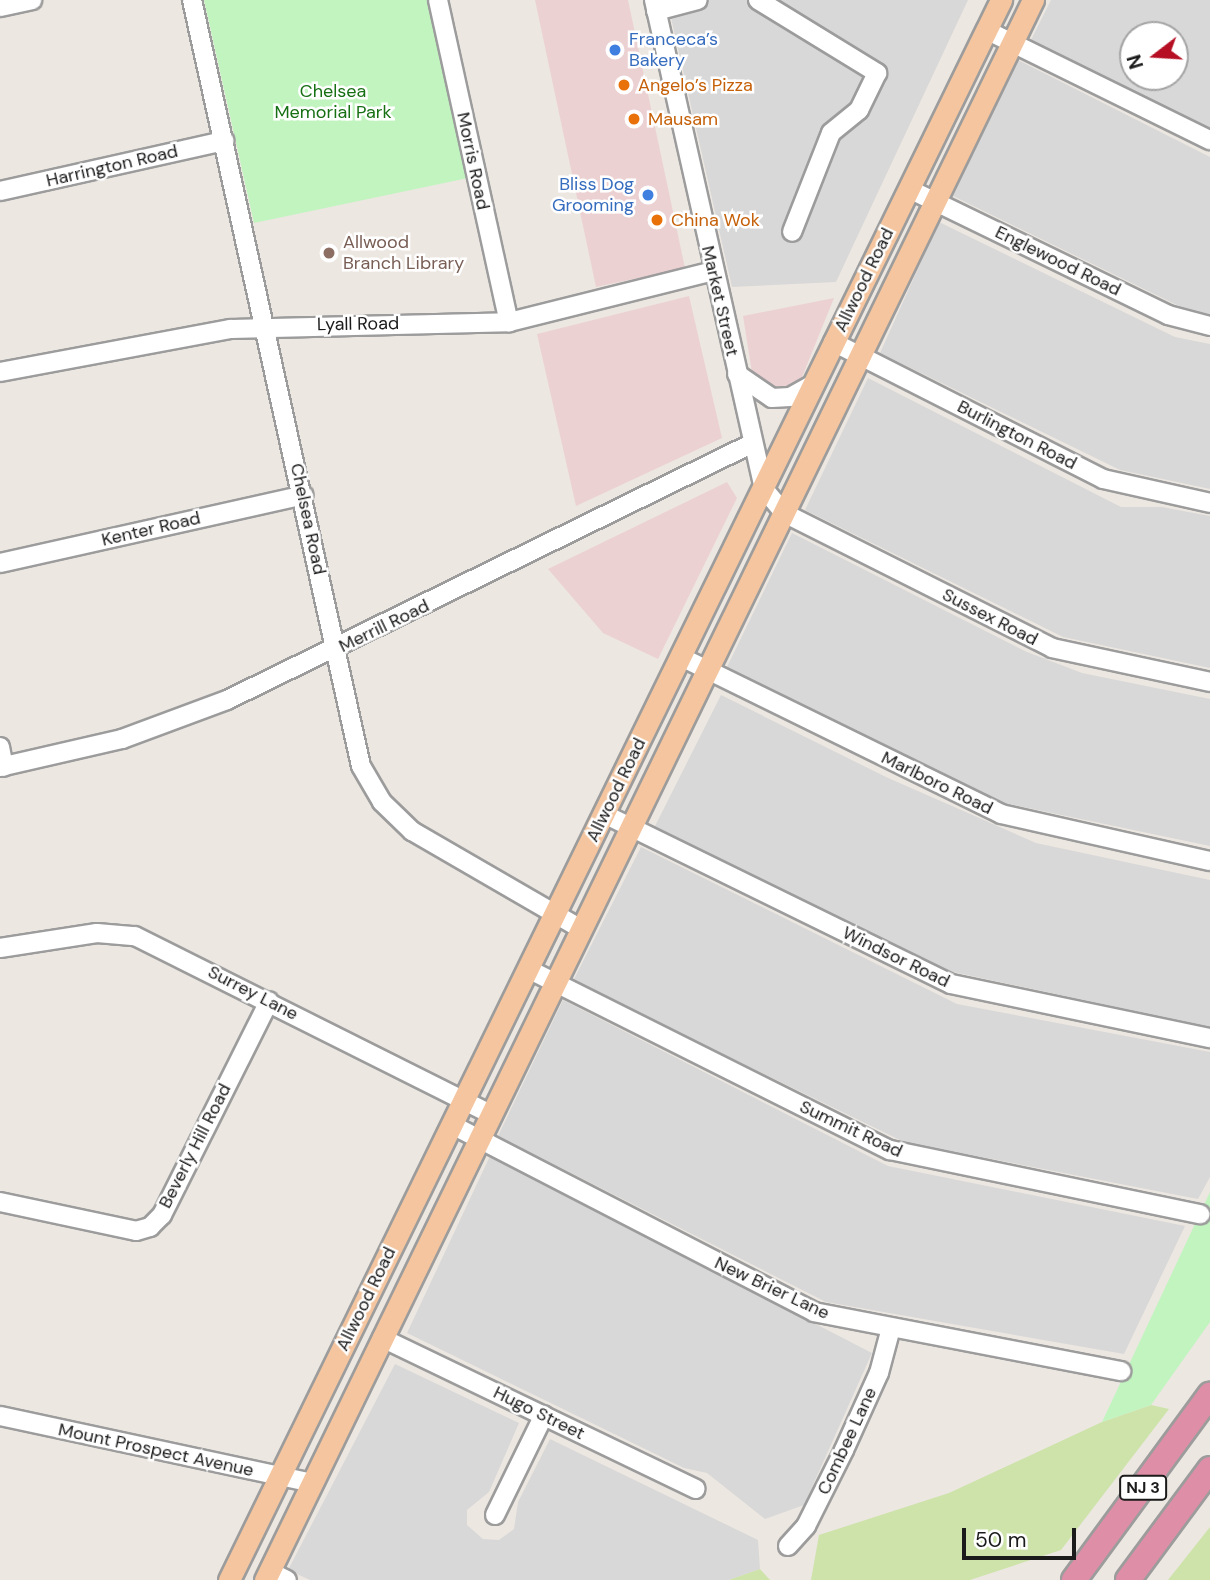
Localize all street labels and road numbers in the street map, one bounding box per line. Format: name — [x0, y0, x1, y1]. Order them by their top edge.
street label: Morris Road — [452, 110, 494, 212]
street label: Harrington Road — [44, 140, 180, 192]
street label: Englewood Road — [992, 221, 1124, 301]
street label: Allwood Road — [830, 225, 898, 335]
street label: Market Street — [697, 244, 743, 358]
street label: Lyall Road — [317, 312, 399, 336]
street label: Burlington Road — [954, 396, 1080, 474]
street label: Chelsea Road — [286, 461, 330, 577]
street label: Kenter Road — [99, 507, 203, 551]
street label: Sussex Road — [939, 584, 1041, 650]
street label: Merrill Road — [335, 595, 433, 657]
street label: Allwood Road — [582, 735, 650, 845]
street label: Marlboro Road — [878, 747, 996, 819]
street label: Windsor Road — [839, 922, 953, 992]
street label: Surrey Lane — [204, 961, 302, 1025]
street label: Beverly Hill Road — [154, 1080, 236, 1212]
street label: Summit Road — [796, 1096, 906, 1162]
street label: Allwood Road — [332, 1244, 400, 1354]
street label: New Brier Lane — [711, 1252, 833, 1324]
street label: Hugo Street — [490, 1382, 588, 1444]
street label: Combee Lane — [813, 1384, 881, 1498]
street label: Mount Prospect Avenue — [56, 1419, 256, 1481]
road number: NJ 3 — [1118, 1476, 1168, 1500]

